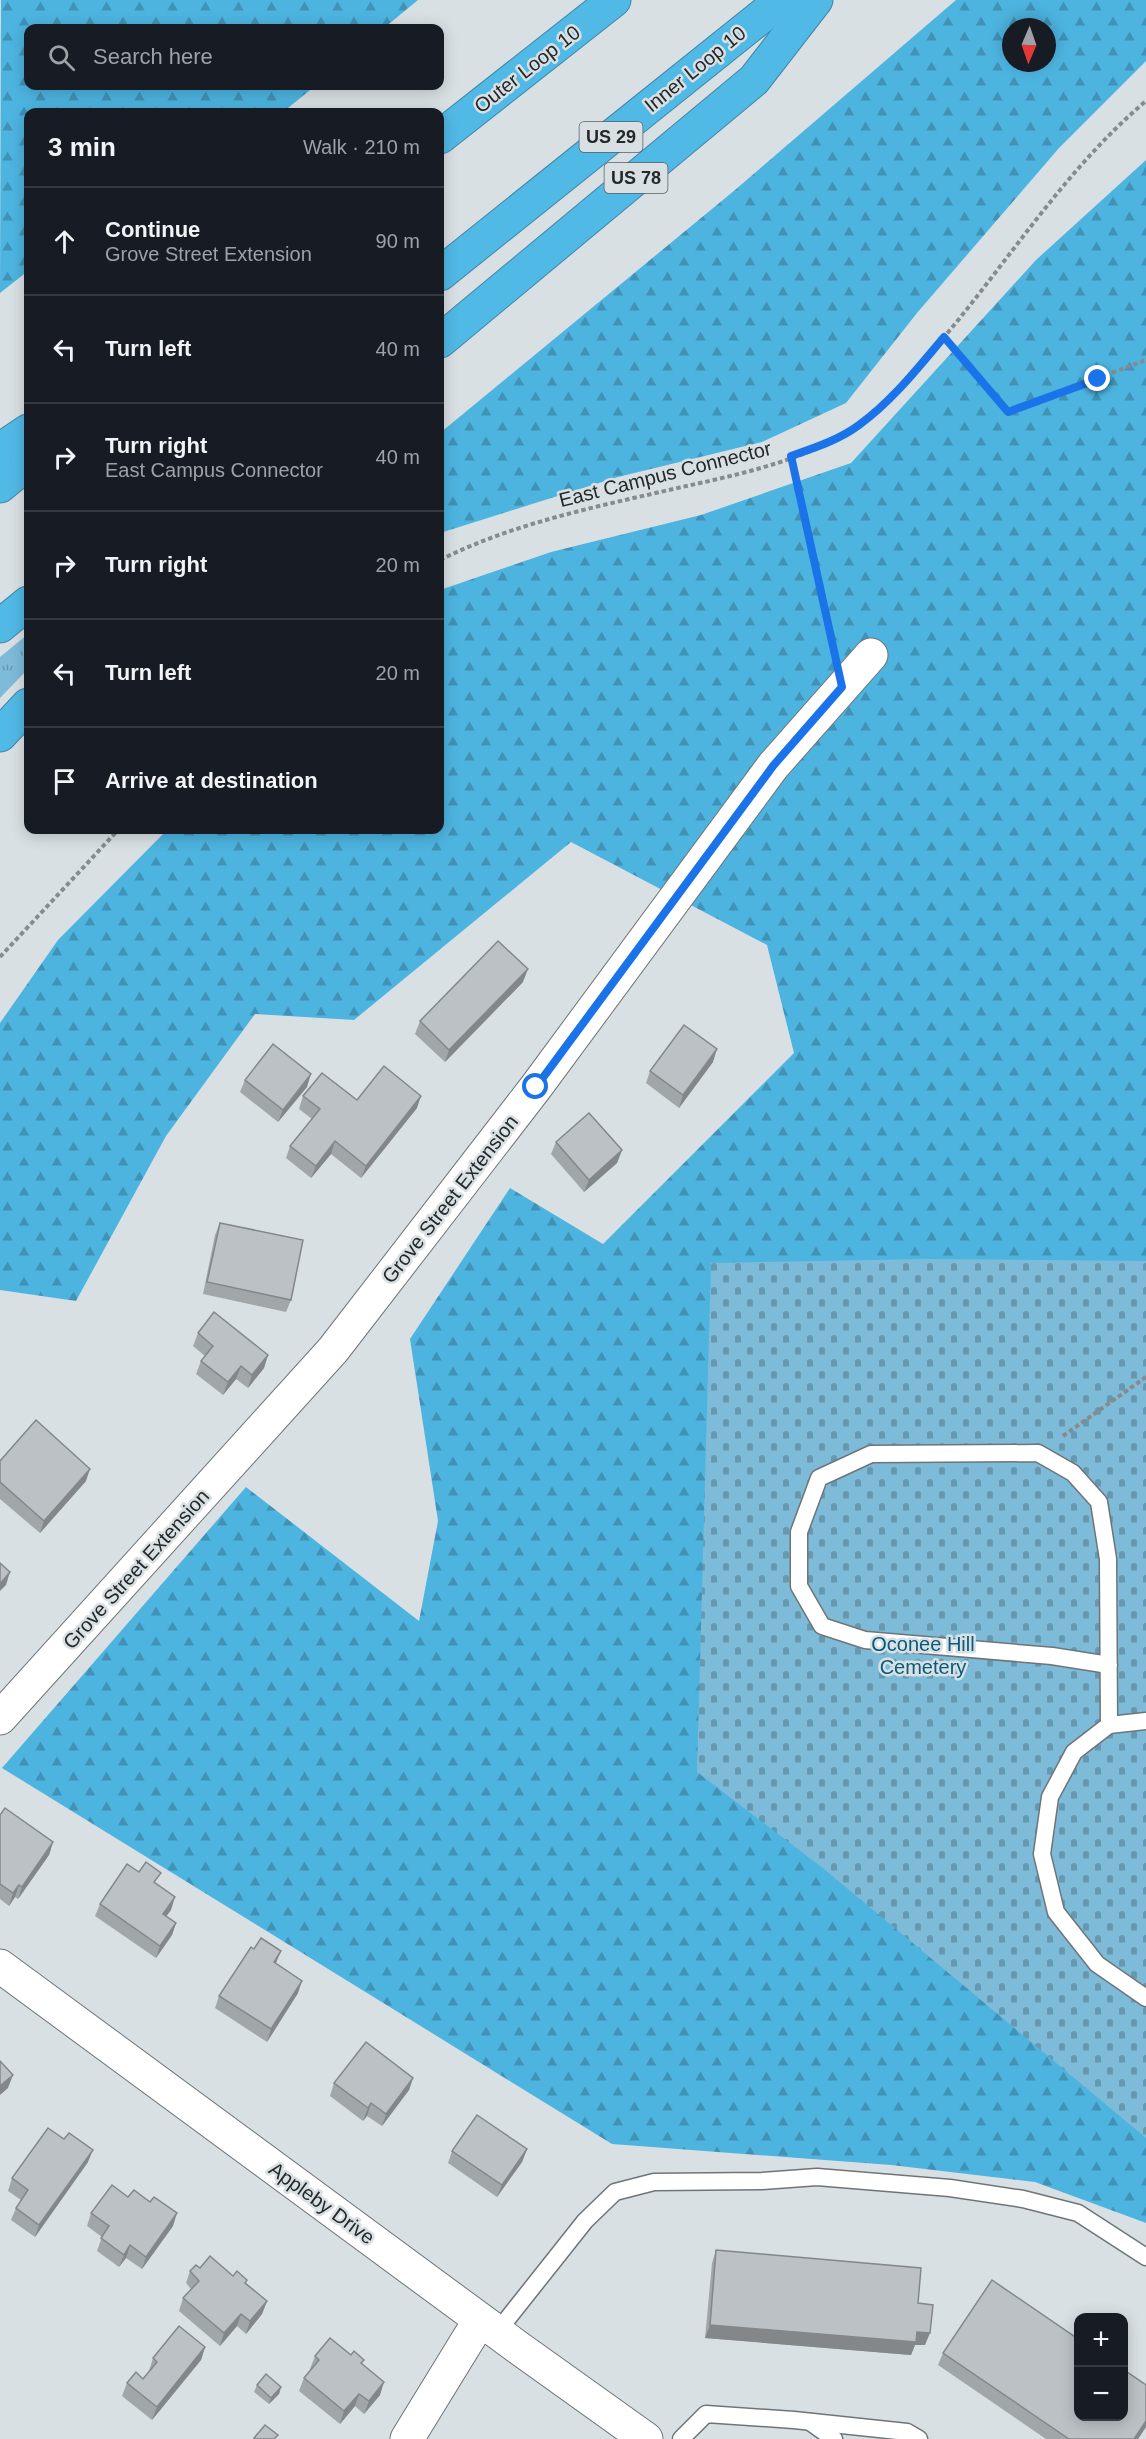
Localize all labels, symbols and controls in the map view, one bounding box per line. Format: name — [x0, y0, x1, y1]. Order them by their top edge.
north arrow — [1002, 18, 1056, 72]
street label: Outer Loop 10 — [470, 21, 584, 117]
street label: Inner Loop 10 — [640, 22, 750, 116]
search box — [24, 24, 444, 90]
icon: search — [45, 41, 78, 74]
text: Search here — [93, 44, 213, 69]
road number: US 29 — [580, 122, 642, 152]
text: 3 min — [48, 132, 116, 162]
text: Walk · 210 m — [303, 136, 420, 158]
road number: US 78 — [604, 163, 668, 193]
text: Continue — [105, 217, 200, 242]
icon: ahead — [48, 225, 81, 258]
text: 90 m — [376, 230, 420, 252]
text: Grove Street Extension — [105, 243, 312, 265]
icon: left — [48, 333, 81, 366]
text: Turn left — [105, 336, 191, 361]
text: 40 m — [376, 338, 420, 360]
route end — [1084, 365, 1110, 391]
text: Turn right — [105, 433, 207, 458]
street label: East Campus Connector — [557, 437, 774, 511]
icon: right — [48, 441, 81, 474]
text: 40 m — [376, 446, 420, 468]
text: East Campus Connector — [105, 459, 323, 481]
icon: right — [48, 549, 81, 582]
text: Turn right — [105, 552, 207, 577]
text: 20 m — [376, 554, 420, 576]
icon: left — [48, 657, 81, 690]
text: Turn left — [105, 660, 191, 685]
text: 20 m — [376, 662, 420, 684]
icon: arrive — [48, 765, 81, 798]
text: Arrive at destination — [105, 768, 318, 793]
route start — [522, 1073, 548, 1099]
street label: Grove Street Extension — [378, 1111, 522, 1287]
street label: Grove Street Extension — [59, 1485, 213, 1653]
park label: Oconee Hill Cemetery — [871, 1633, 975, 1678]
street label: Appleby Drive — [265, 2158, 379, 2248]
map controls — [1074, 2313, 1128, 2421]
button: + — [1074, 2313, 1128, 2367]
button: − — [1074, 2367, 1128, 2421]

